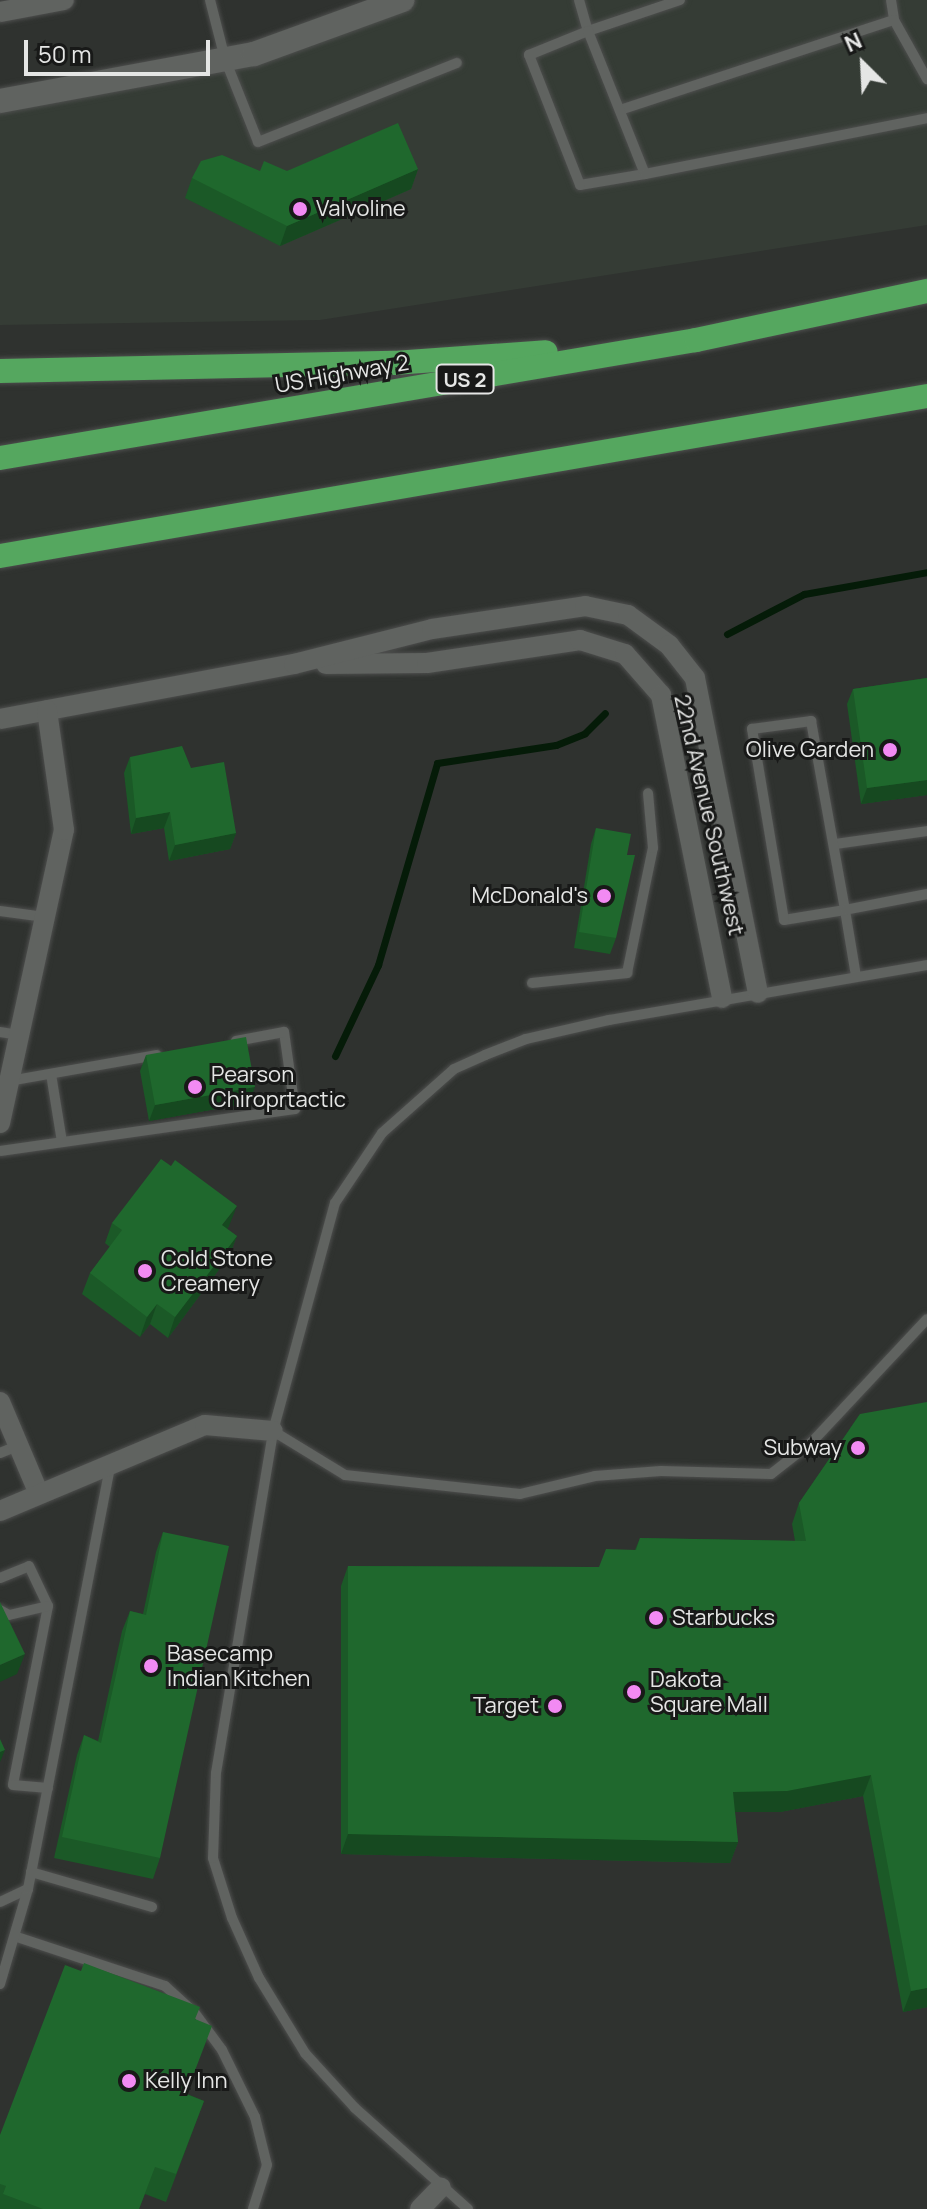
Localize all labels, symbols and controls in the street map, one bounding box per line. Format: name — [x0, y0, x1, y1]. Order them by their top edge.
scale bar — [28, 24, 214, 74]
north arrow — [823, 24, 903, 104]
text: N — [840, 25, 867, 59]
text: 50 m — [38, 37, 92, 70]
place label: Valvoline — [316, 196, 406, 222]
marker: Valvoline — [291, 200, 309, 218]
street label: US Highway 2 — [273, 349, 411, 399]
road number: US 2 — [435, 363, 495, 395]
street label: 22nd Avenue Southwest — [668, 692, 750, 938]
place label: Olive Garden — [746, 737, 874, 763]
marker: Olive Garden — [881, 741, 899, 759]
place label: McDonald's — [472, 883, 588, 909]
marker: McDonald's — [595, 887, 613, 905]
place label: Pearson Chiroprtactic — [211, 1061, 346, 1112]
marker: Pearson Chiroprtactic — [186, 1078, 204, 1096]
place label: Cold Stone Creamery — [161, 1245, 273, 1296]
marker: Cold Stone Creamery — [136, 1262, 154, 1280]
place label: Subway — [763, 1435, 842, 1461]
marker: Subway — [849, 1439, 867, 1457]
place label: Starbucks — [672, 1605, 775, 1631]
marker: Starbucks — [647, 1609, 665, 1627]
place label: Basecamp Indian Kitchen — [167, 1640, 310, 1692]
marker: Basecamp Indian Kitchen — [142, 1657, 160, 1675]
place label: Dakota Square Mall — [650, 1666, 768, 1718]
marker: Dakota Square Mall — [625, 1683, 643, 1701]
place label: Target — [473, 1693, 539, 1719]
marker: Target — [546, 1697, 564, 1715]
place label: Kelly Inn — [145, 2068, 228, 2094]
marker: Kelly Inn — [120, 2072, 138, 2090]

